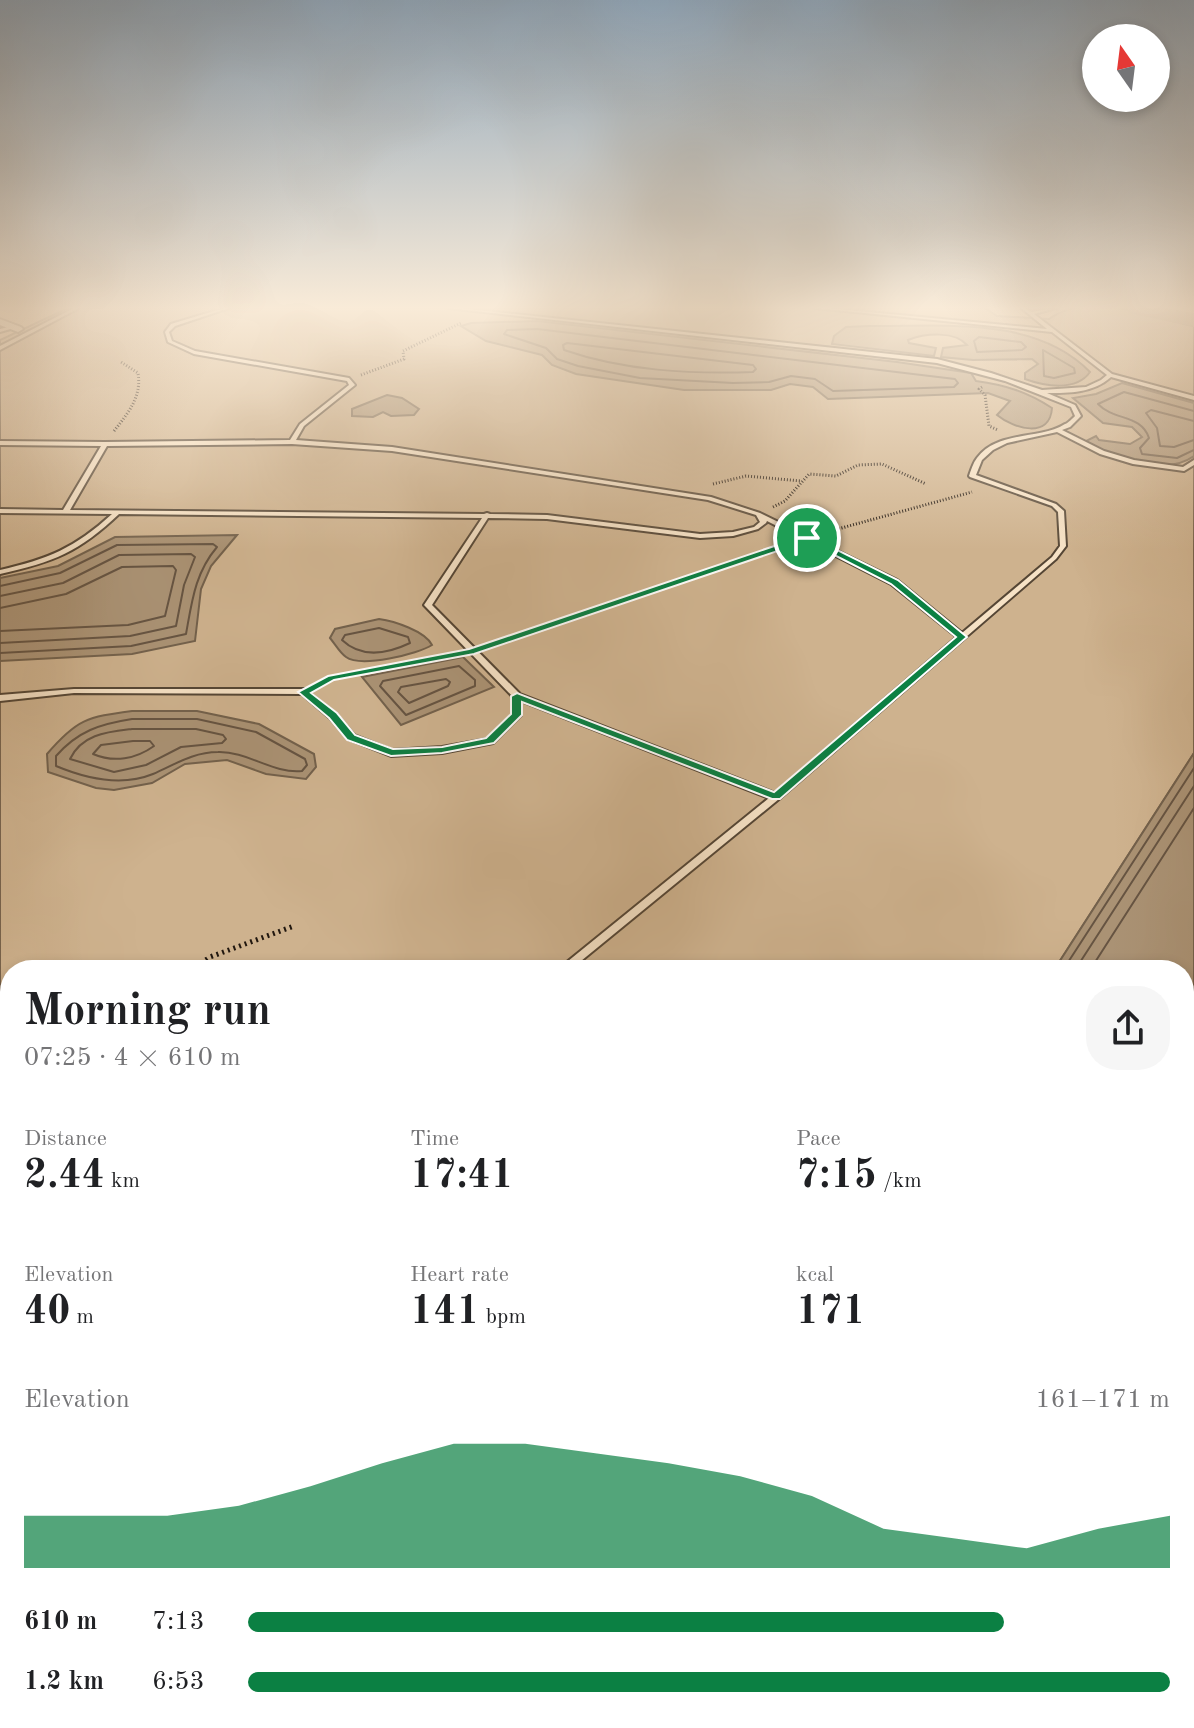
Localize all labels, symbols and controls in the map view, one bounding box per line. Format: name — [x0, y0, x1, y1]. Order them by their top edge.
north arrow — [1082, 24, 1170, 112]
map controls — [1082, 24, 1170, 112]
pin — [773, 504, 841, 572]
icon: arrive — [785, 516, 829, 560]
button: share — [1086, 986, 1170, 1070]
text: Morning run — [24, 990, 271, 1034]
text: 07:25 · 4 × 610 m — [24, 1045, 241, 1071]
text: Distance — [24, 1128, 107, 1150]
text: Time — [410, 1128, 459, 1150]
text: Pace — [796, 1128, 841, 1150]
text: 2.44 — [24, 1157, 105, 1197]
text: 17:41 — [410, 1157, 514, 1197]
text: 7:15 — [796, 1157, 877, 1197]
text: km — [105, 1170, 140, 1192]
text: /km — [877, 1170, 922, 1192]
text: Elevation — [24, 1264, 114, 1286]
text: Heart rate — [410, 1264, 509, 1286]
text: kcal — [796, 1264, 834, 1286]
text: 40 — [24, 1293, 70, 1333]
text: 141 — [410, 1293, 480, 1333]
text: 171 — [796, 1293, 866, 1333]
text: m — [70, 1306, 94, 1328]
text: bpm — [480, 1306, 526, 1328]
text: Elevation — [24, 1387, 130, 1413]
text: 161–171 m — [1035, 1387, 1170, 1413]
text: 610 m — [24, 1609, 97, 1635]
text: 7:13 — [152, 1609, 205, 1635]
text: 1.2 km — [24, 1669, 104, 1695]
text: 6:53 — [152, 1669, 205, 1695]

